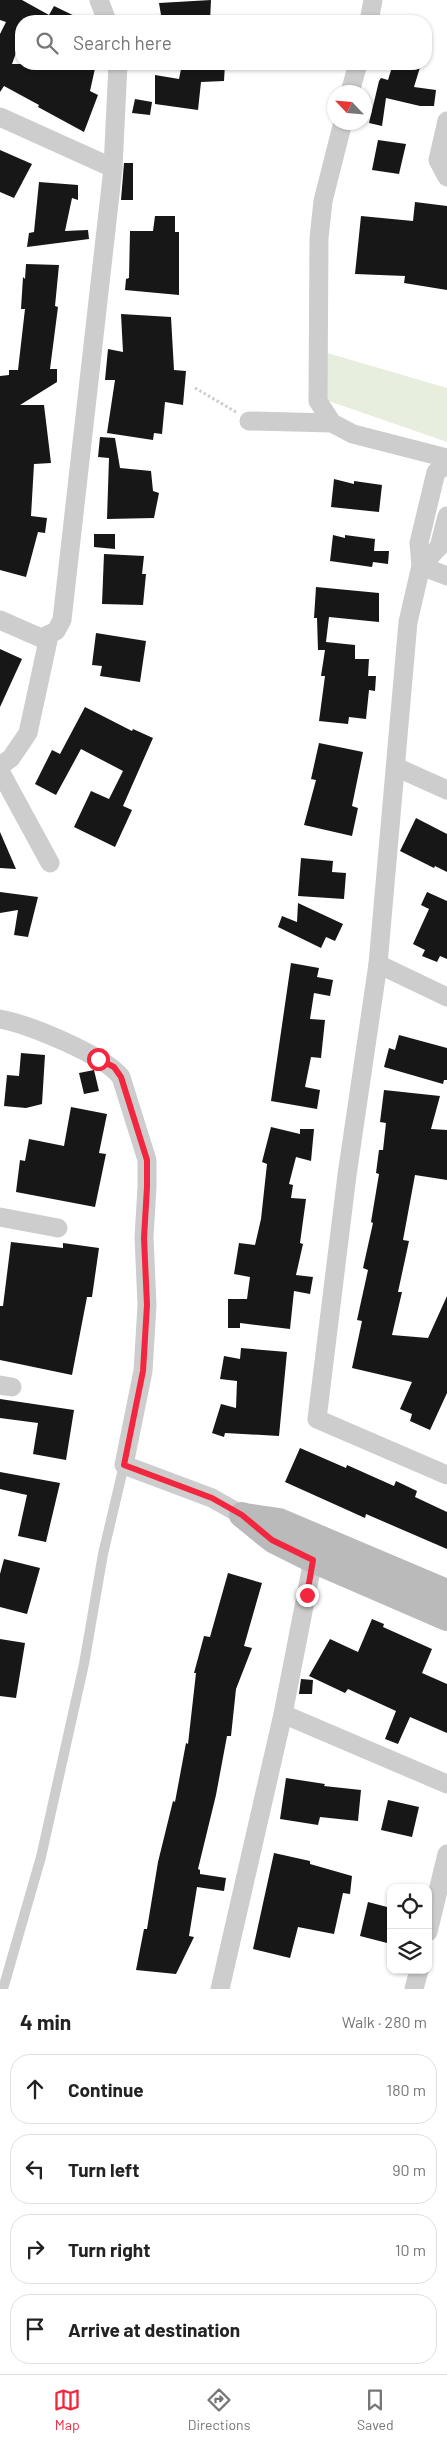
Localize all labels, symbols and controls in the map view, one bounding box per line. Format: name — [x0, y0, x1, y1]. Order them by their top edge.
search box — [15, 15, 432, 70]
icon: search — [33, 29, 61, 57]
text: Search here — [73, 31, 172, 54]
north arrow — [327, 85, 372, 130]
route start — [87, 1048, 110, 1071]
route end — [296, 1584, 319, 1607]
map controls — [387, 1884, 432, 1974]
button: locate — [387, 1884, 432, 1929]
button: layers — [387, 1929, 432, 1974]
text: 4 min — [20, 2009, 71, 2034]
text: Walk · 280 m — [342, 2012, 427, 2031]
icon: ahead — [21, 2075, 49, 2103]
text: Continue — [68, 2078, 144, 2101]
text: 180 m — [387, 2080, 426, 2099]
icon: left — [21, 2155, 49, 2183]
text: Turn left — [68, 2158, 139, 2181]
text: 90 m — [392, 2160, 426, 2179]
icon: right — [21, 2235, 49, 2263]
text: Turn right — [68, 2238, 150, 2261]
text: 10 m — [395, 2240, 426, 2259]
icon: arrive — [21, 2315, 49, 2343]
text: Arrive at destination — [68, 2318, 240, 2341]
tab: Map — [53, 2386, 81, 2433]
tab: Directions — [188, 2386, 250, 2433]
tab: Saved — [357, 2386, 394, 2433]

